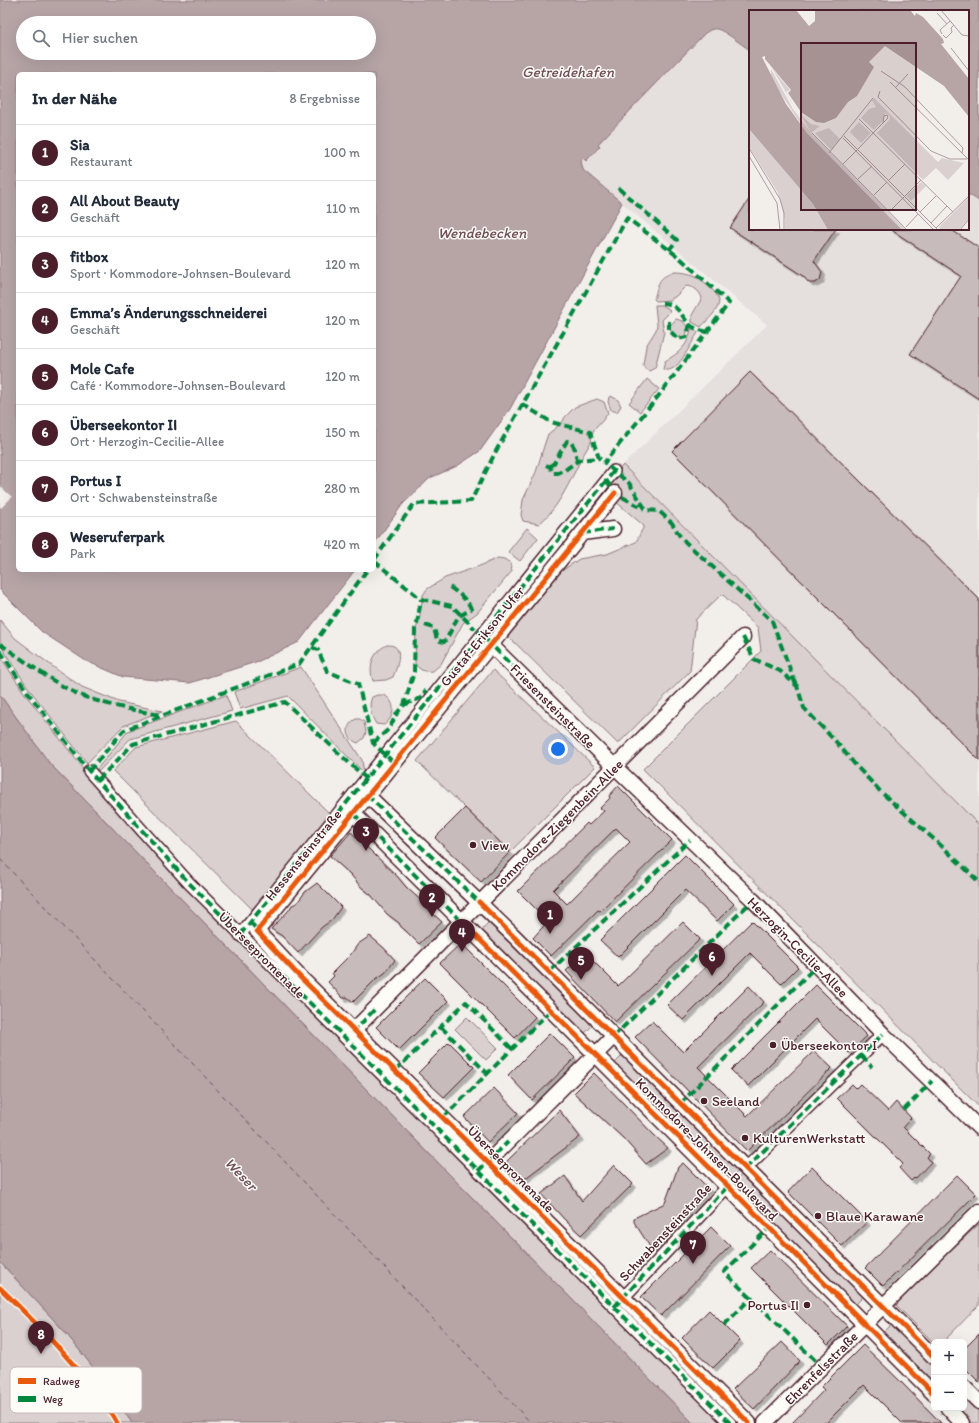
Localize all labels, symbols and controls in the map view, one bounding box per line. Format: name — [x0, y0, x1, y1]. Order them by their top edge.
inset map — [749, 10, 969, 230]
search box — [16, 16, 376, 60]
icon: search — [30, 27, 52, 49]
text: Hier suchen — [62, 29, 138, 47]
water label: Getreidehafen — [522, 63, 614, 81]
text: In der Nähe — [32, 88, 117, 108]
text: 8 Ergebnisse — [290, 91, 360, 106]
text: Sia — [70, 136, 90, 154]
text: 1 — [42, 145, 48, 160]
text: 100 m — [324, 145, 360, 160]
text: Restaurant — [70, 154, 132, 169]
text: All About Beauty — [70, 192, 179, 210]
text: 2 — [42, 201, 48, 216]
text: 110 m — [326, 201, 360, 216]
text: Geschäft — [70, 210, 120, 225]
water label: Wendebecken — [438, 224, 527, 242]
text: fitbox — [70, 248, 108, 266]
text: 3 — [41, 257, 49, 272]
text: 120 m — [325, 257, 360, 272]
text: Sport · Kommodore-Johnsen-Boulevard — [70, 266, 291, 281]
text: Emma’s Änderungsschneiderei — [70, 304, 267, 322]
text: 4 — [41, 313, 49, 328]
text: 120 m — [325, 313, 360, 328]
text: Geschäft — [70, 322, 120, 337]
text: Mole Cafe — [70, 360, 134, 378]
text: 5 — [42, 369, 48, 384]
text: 120 m — [325, 369, 360, 384]
text: Café · Kommodore-Johnsen-Boulevard — [70, 378, 286, 393]
text: Überseekontor II — [70, 416, 177, 434]
text: 6 — [42, 425, 48, 440]
text: 150 m — [325, 425, 360, 440]
text: Ort · Herzogin-Cecilie-Allee — [70, 434, 224, 449]
text: Portus I — [70, 472, 121, 490]
text: 7 — [42, 481, 48, 496]
text: 280 m — [324, 481, 360, 496]
text: Ort · Schwabensteinstraße — [70, 490, 218, 505]
text: Weseruferpark — [70, 528, 165, 546]
text: 8 — [41, 537, 49, 552]
text: 420 m — [323, 537, 360, 552]
text: Park — [70, 546, 96, 561]
street label: Gustaf-Erikson-Ufer — [437, 582, 528, 690]
street label: Friesensteinstraße — [507, 660, 599, 753]
your location — [548, 739, 568, 759]
street label: Kommodore-Ziegenbein-Allee — [488, 756, 627, 895]
street label: Hessensteinstraße — [261, 806, 346, 904]
pin: 3 — [353, 818, 379, 851]
place label: View — [481, 837, 509, 854]
marker: View — [468, 840, 478, 850]
pin: 2 — [419, 884, 445, 917]
street label: Herzogin-Cecilie-Allee — [744, 893, 852, 1001]
pin: 1 — [537, 901, 563, 934]
street label: Überseepromenade — [215, 908, 309, 1003]
pin: 4 — [449, 919, 475, 952]
pin: 6 — [699, 943, 725, 976]
pin: 5 — [568, 947, 594, 980]
place label: Überseekontor I — [781, 1037, 877, 1054]
marker: Überseekontor I — [768, 1040, 778, 1050]
street label: Kommodore-Johnsen-Boulevard — [632, 1074, 782, 1225]
place label: Seeland — [712, 1093, 760, 1110]
marker: Seeland — [699, 1096, 709, 1106]
street label: Überseepromenade — [464, 1122, 558, 1217]
place label: KulturenWerkstatt — [753, 1130, 866, 1147]
marker: KulturenWerkstatt — [740, 1133, 750, 1143]
water label: Weser — [221, 1154, 263, 1196]
street label: Schwabensteinstraße — [615, 1179, 715, 1285]
place label: Blaue Karawane — [826, 1208, 924, 1225]
marker: Blaue Karawane — [813, 1211, 823, 1221]
pin: 7 — [680, 1231, 706, 1264]
place label: Portus II — [748, 1297, 799, 1314]
marker: Portus II — [802, 1300, 812, 1310]
pin: 8 — [28, 1321, 54, 1354]
street label: Ehrenfelsstraße — [781, 1328, 862, 1409]
map controls — [931, 1339, 967, 1411]
button: + — [931, 1339, 967, 1375]
legend — [10, 1367, 142, 1413]
text: Radweg — [43, 1375, 80, 1388]
button: − — [931, 1375, 967, 1411]
text: Weg — [43, 1393, 63, 1406]

